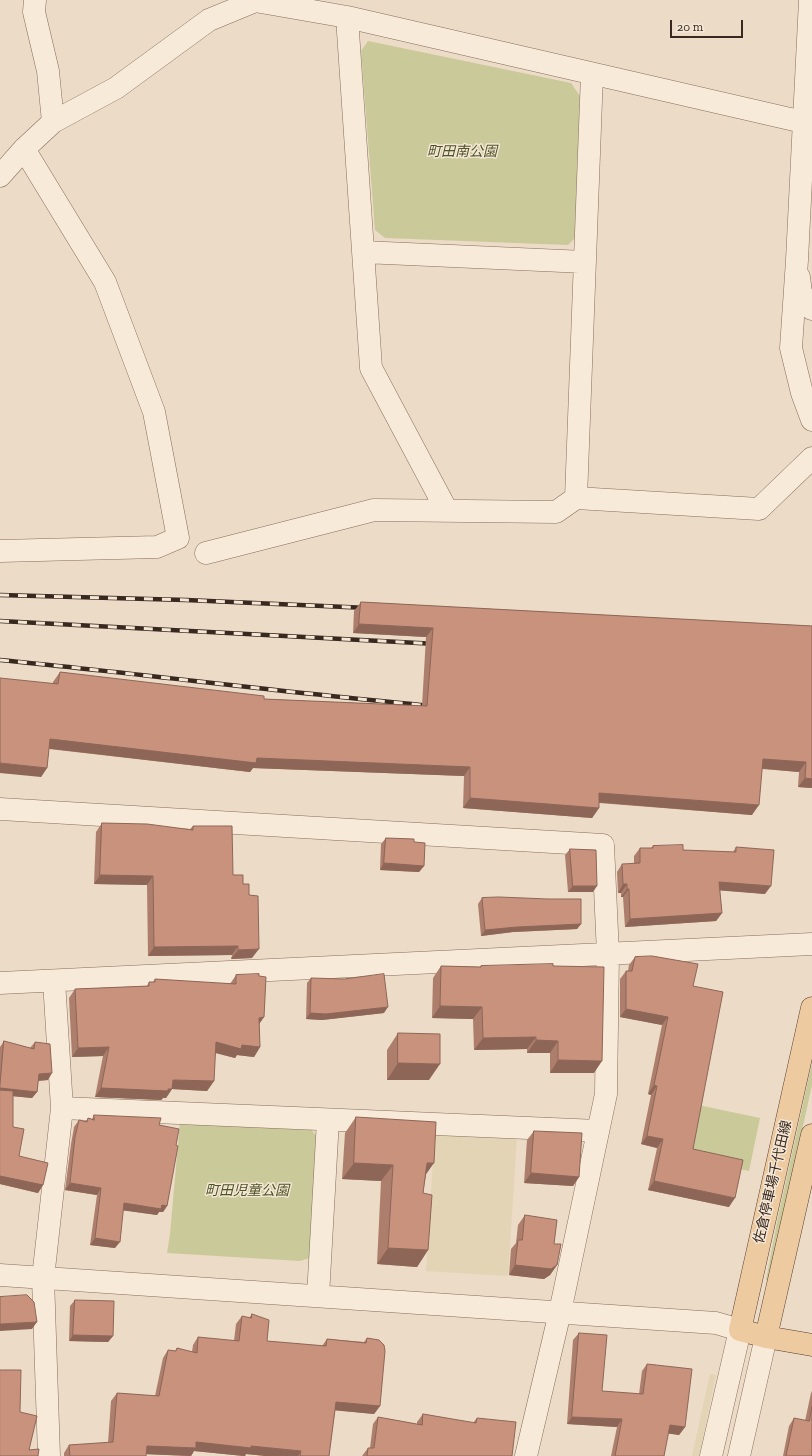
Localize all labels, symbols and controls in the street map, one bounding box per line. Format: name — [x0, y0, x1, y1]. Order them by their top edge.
scale bar — [672, 12, 745, 38]
text: 20 m — [677, 20, 703, 34]
park label: 町田南公園 — [427, 144, 497, 160]
street label: 佐倉停車場千代田線 — [751, 1119, 795, 1245]
park label: 町田児童公園 — [205, 1183, 289, 1199]

